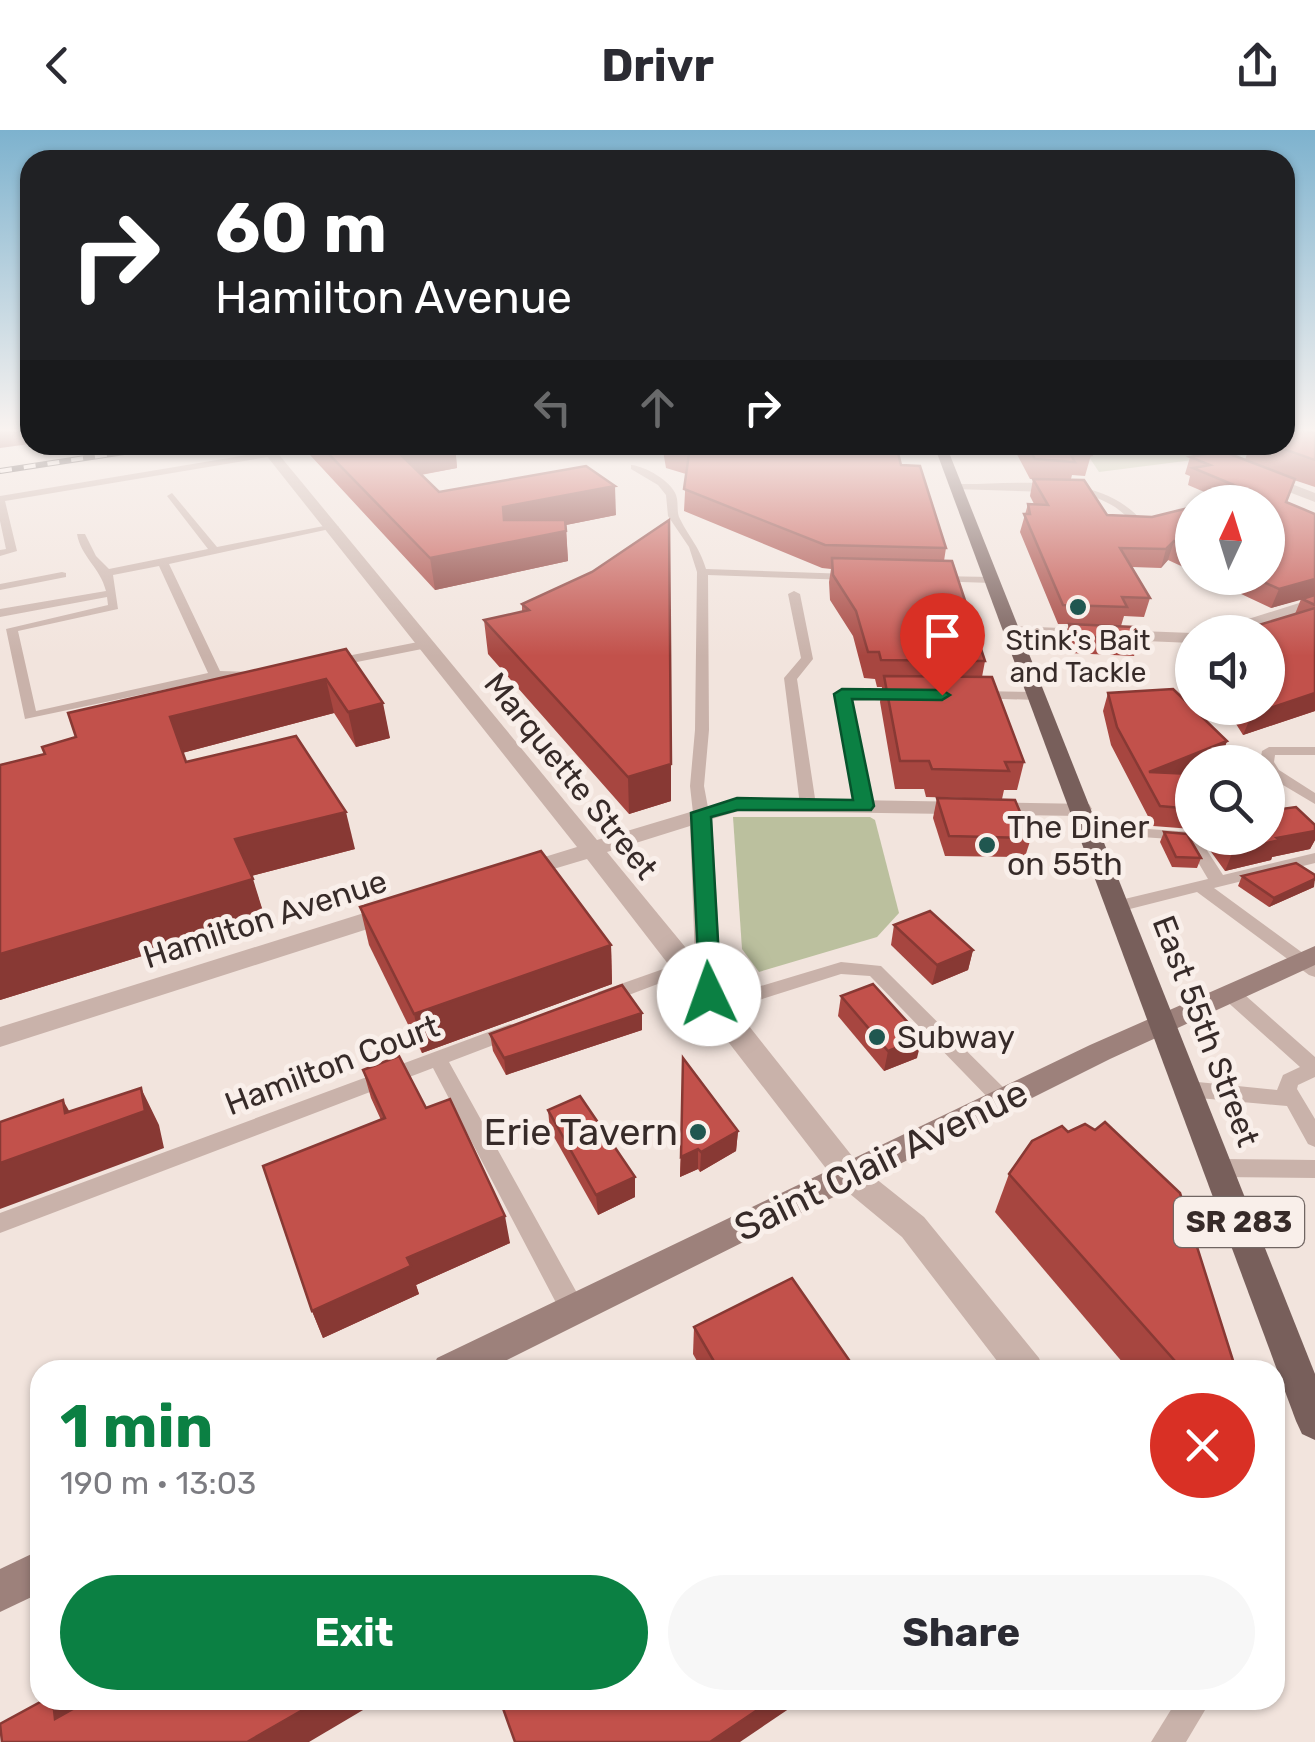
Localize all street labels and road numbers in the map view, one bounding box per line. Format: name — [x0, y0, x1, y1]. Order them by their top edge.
street label: Marquette Street — [476, 665, 666, 887]
street label: Hamilton Avenue — [138, 862, 392, 976]
street label: East 55th Street — [1145, 910, 1267, 1152]
street label: Hamilton Court — [220, 1007, 444, 1123]
street label: Saint Clair Avenue — [727, 1069, 1035, 1251]
road number: SR 283 — [1174, 1197, 1304, 1247]

